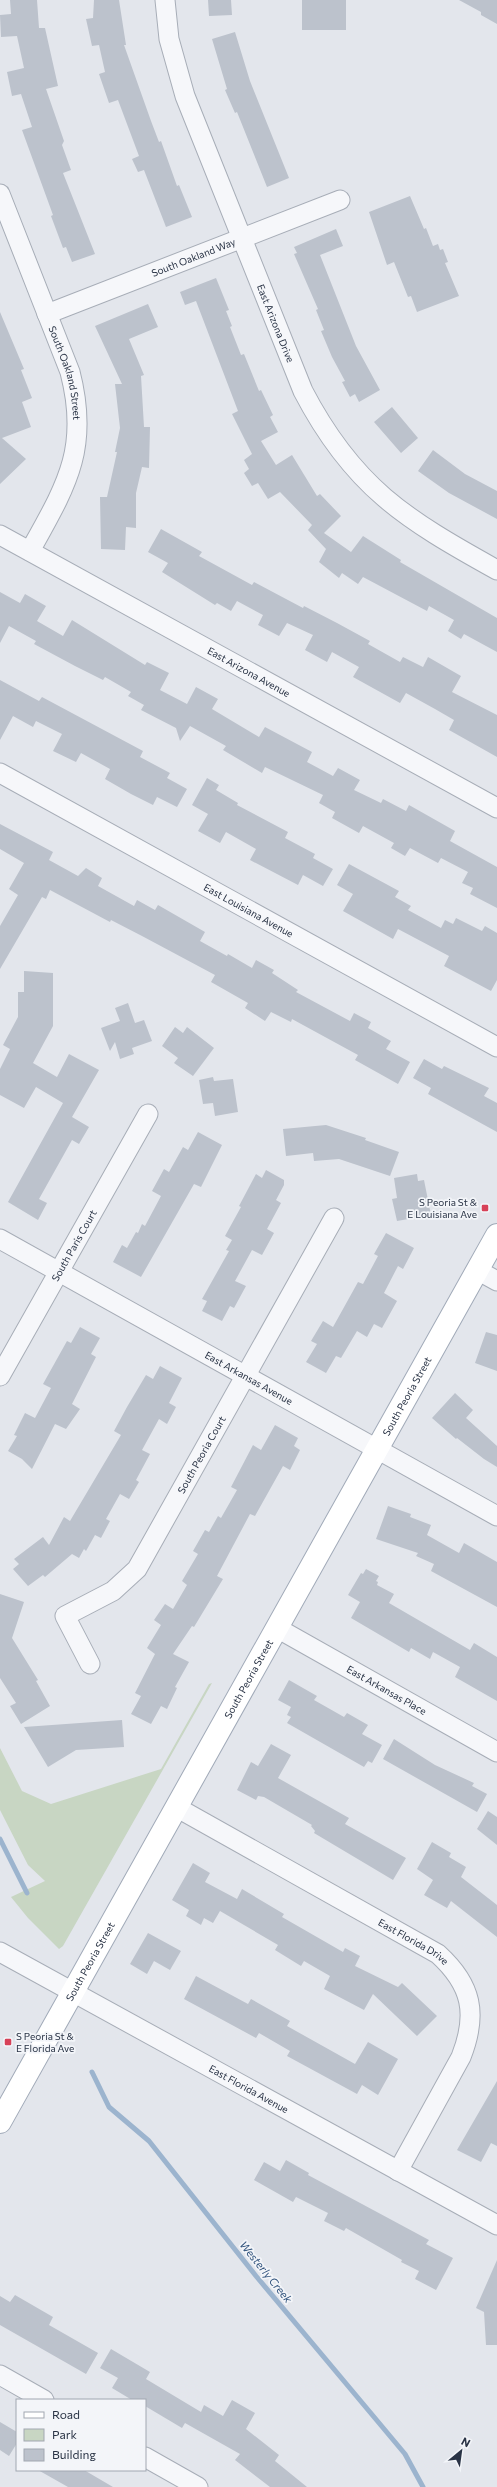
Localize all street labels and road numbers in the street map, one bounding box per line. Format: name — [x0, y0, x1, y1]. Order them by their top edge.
street label: South Oakland Way — [150, 235, 237, 279]
street label: East Arizona Drive — [255, 282, 297, 364]
street label: South Oakland Street — [46, 324, 83, 420]
street label: East Arizona Avenue — [206, 644, 292, 699]
street label: East Louisiana Avenue — [202, 881, 296, 940]
street label: South Paris Court — [49, 1207, 99, 1283]
street label: East Arkansas Avenue — [203, 1348, 295, 1407]
street label: South Peoria Street — [380, 1355, 434, 1438]
street label: South Peoria Court — [175, 1414, 228, 1495]
street label: South Peoria Street — [221, 1637, 275, 1720]
street label: East Arkansas Place — [345, 1663, 429, 1717]
street label: East Florida Drive — [376, 1916, 451, 1967]
street label: South Peoria Street — [63, 1920, 117, 2003]
street label: East Florida Avenue — [207, 2062, 291, 2115]

